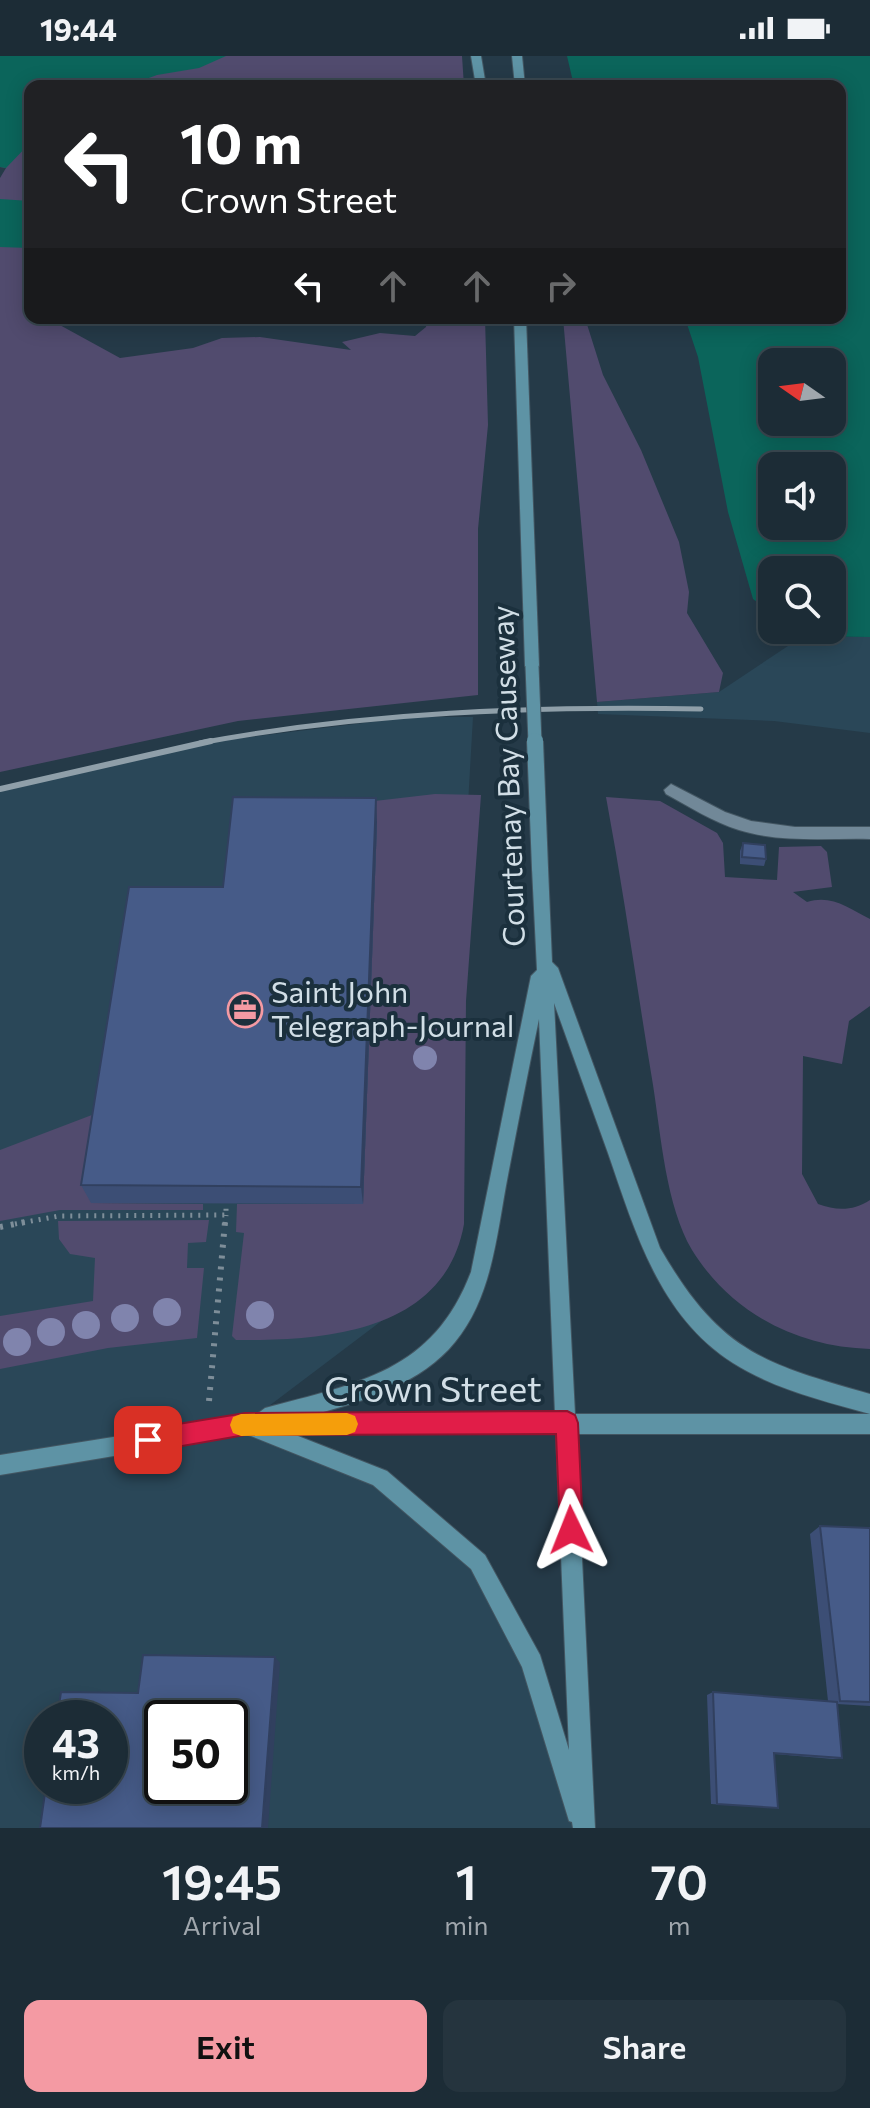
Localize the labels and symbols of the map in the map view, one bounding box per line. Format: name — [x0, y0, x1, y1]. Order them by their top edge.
north arrow — [758, 348, 846, 436]
street label: Courtenay Bay Causeway — [482, 605, 531, 947]
place label: Saint John Telegraph-Journal — [271, 972, 514, 1043]
office icon: Saint John Telegraph-Journal — [226, 991, 264, 1029]
street label: Crown Street — [324, 1365, 542, 1409]
pin — [114, 1406, 182, 1474]
position arrow — [529, 1488, 613, 1572]
speed limit sign: 50 — [144, 1700, 248, 1804]

